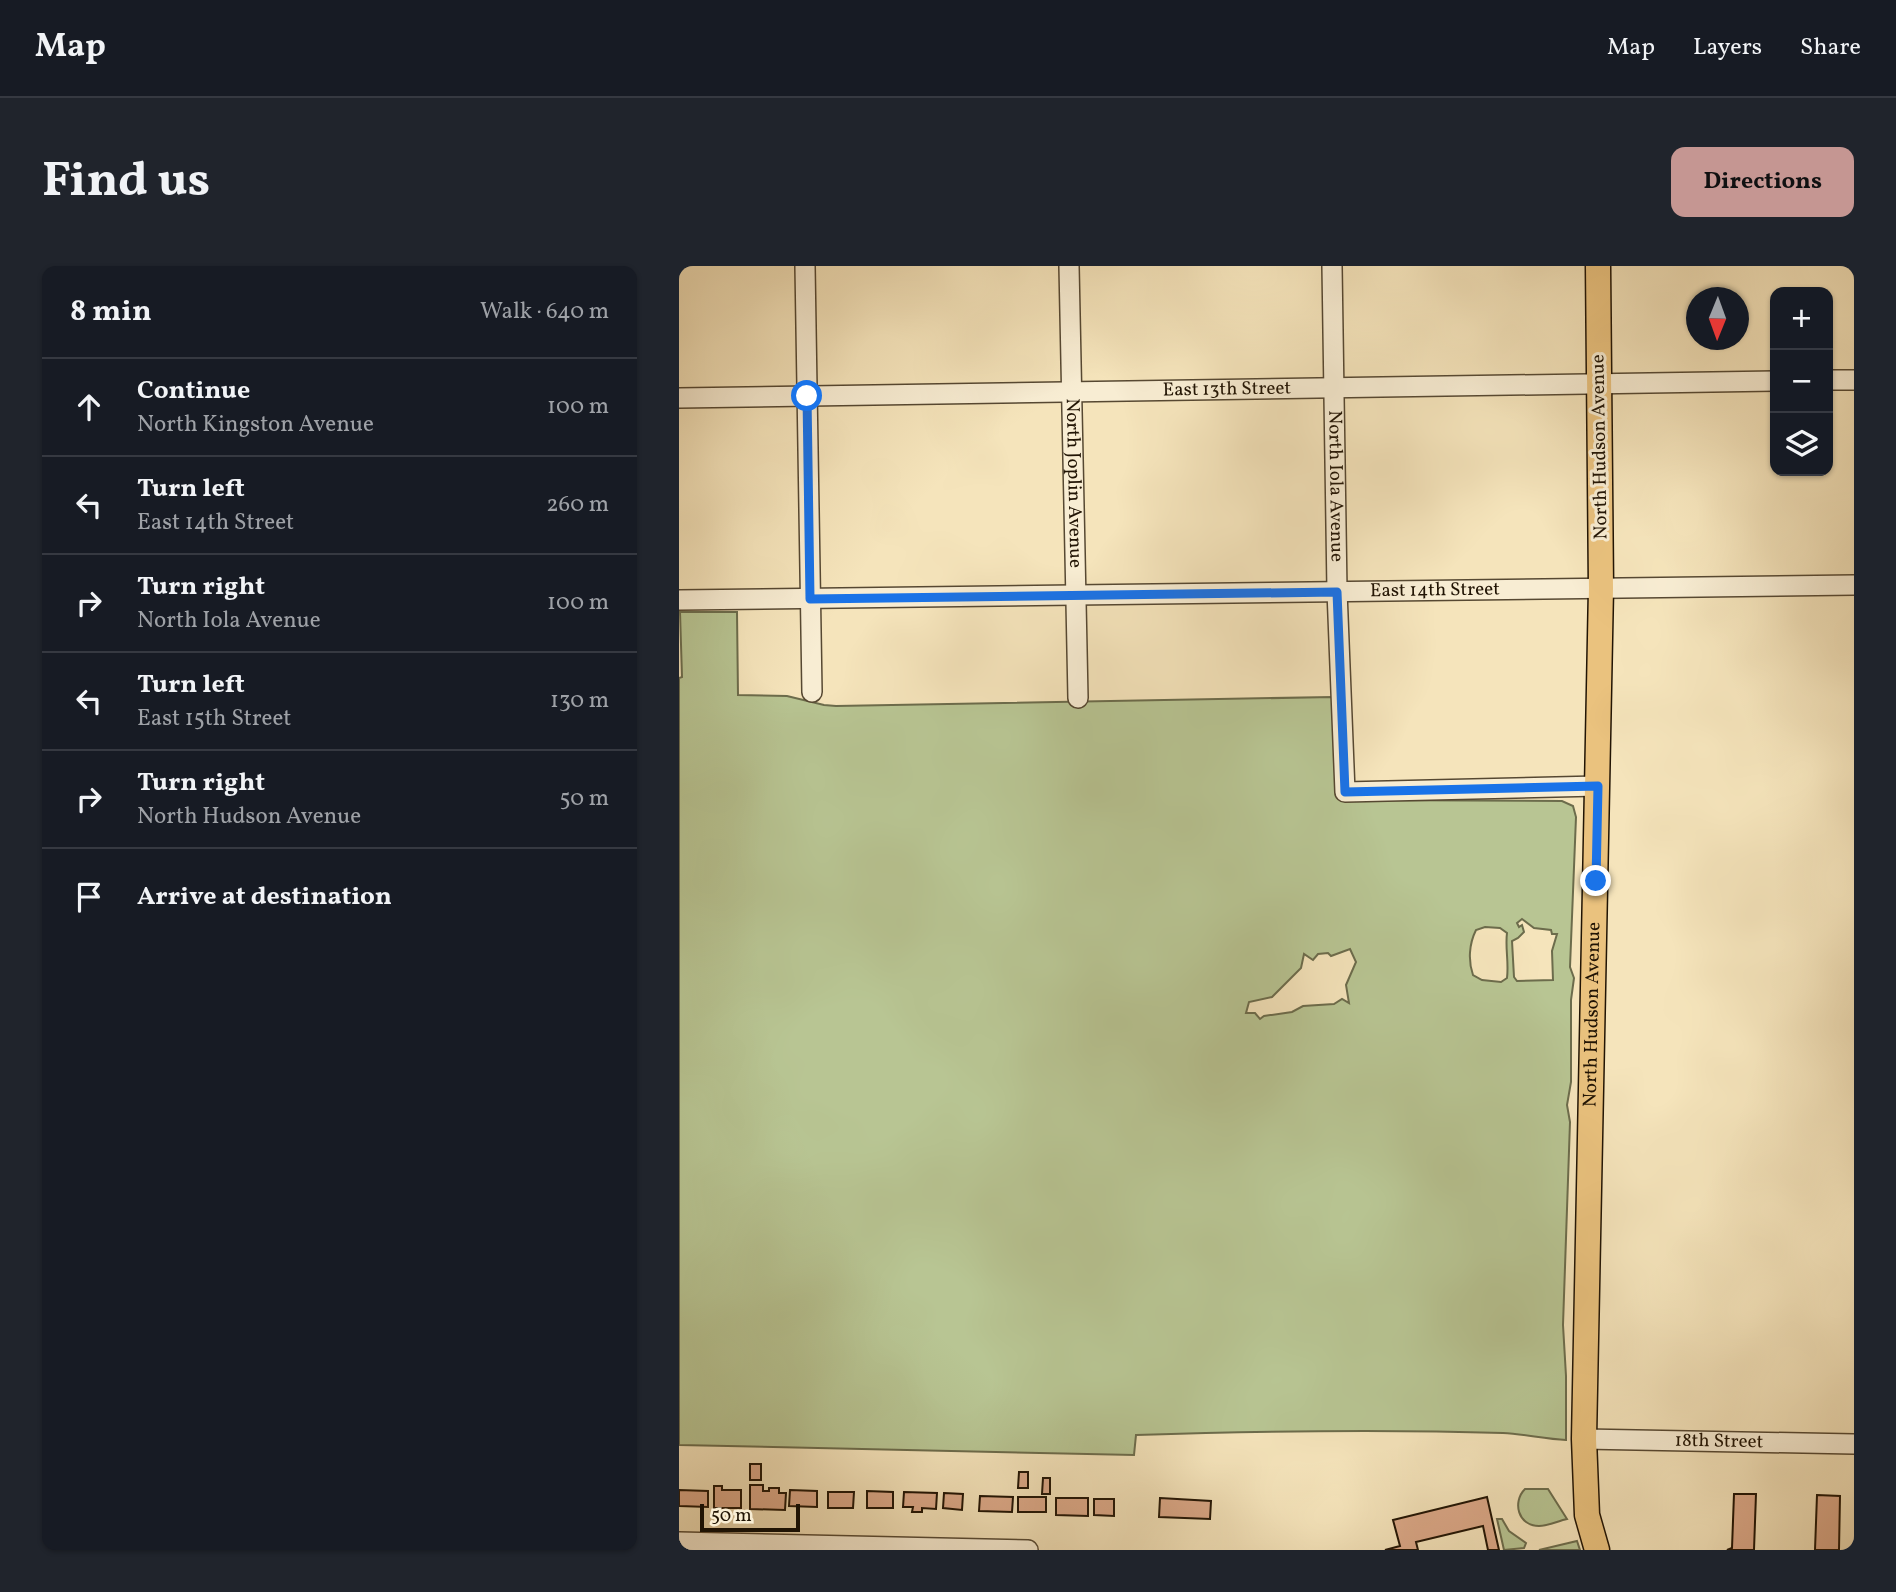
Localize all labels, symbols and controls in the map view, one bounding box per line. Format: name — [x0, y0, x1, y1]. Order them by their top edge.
text: Map — [35, 25, 106, 71]
text: Map — [1607, 31, 1655, 65]
text: Layers — [1693, 31, 1762, 65]
text: Share — [1800, 31, 1861, 65]
button: Directions — [1671, 147, 1854, 217]
text: Find us — [42, 148, 210, 217]
north arrow — [1686, 287, 1749, 350]
map controls — [1770, 287, 1833, 476]
button: + — [1770, 287, 1833, 350]
text: 8 min — [70, 291, 152, 333]
text: Walk · 640 m — [480, 296, 609, 328]
button: − — [1770, 350, 1833, 413]
street label: North Hudson Avenue — [1585, 354, 1615, 540]
text: Continue — [137, 373, 250, 409]
street label: East 13th Street — [1163, 376, 1292, 403]
route start — [791, 380, 822, 411]
icon: ahead — [70, 388, 108, 426]
text: 100 m — [547, 391, 609, 423]
street label: North Joplin Avenue — [1059, 398, 1088, 568]
text: North Kingston Avenue — [137, 409, 374, 441]
street label: North Iola Avenue — [1321, 410, 1350, 562]
button: layers — [1770, 413, 1833, 476]
text: Turn left — [137, 471, 245, 507]
icon: left — [70, 486, 108, 524]
text: 260 m — [546, 489, 609, 521]
text: East 14th Street — [137, 507, 294, 539]
text: Turn right — [137, 569, 265, 605]
street label: East 14th Street — [1370, 577, 1500, 604]
icon: right — [70, 584, 108, 622]
text: 100 m — [547, 587, 609, 619]
text: North Iola Avenue — [137, 605, 321, 637]
text: Turn left — [137, 667, 245, 703]
icon: left — [70, 682, 108, 720]
text: 130 m — [550, 685, 609, 717]
text: East 15th Street — [137, 703, 291, 735]
text: Turn right — [137, 765, 265, 801]
icon: right — [70, 780, 108, 818]
text: 50 m — [560, 783, 609, 815]
text: North Hudson Avenue — [137, 801, 361, 833]
route end — [1580, 865, 1611, 896]
icon: arrive — [70, 878, 108, 916]
text: Arrive at destination — [137, 879, 392, 915]
street label: North Hudson Avenue — [1578, 922, 1607, 1107]
street label: 18th Street — [1674, 1428, 1764, 1455]
scale bar — [700, 1501, 800, 1533]
text: 50 m — [711, 1503, 752, 1529]

